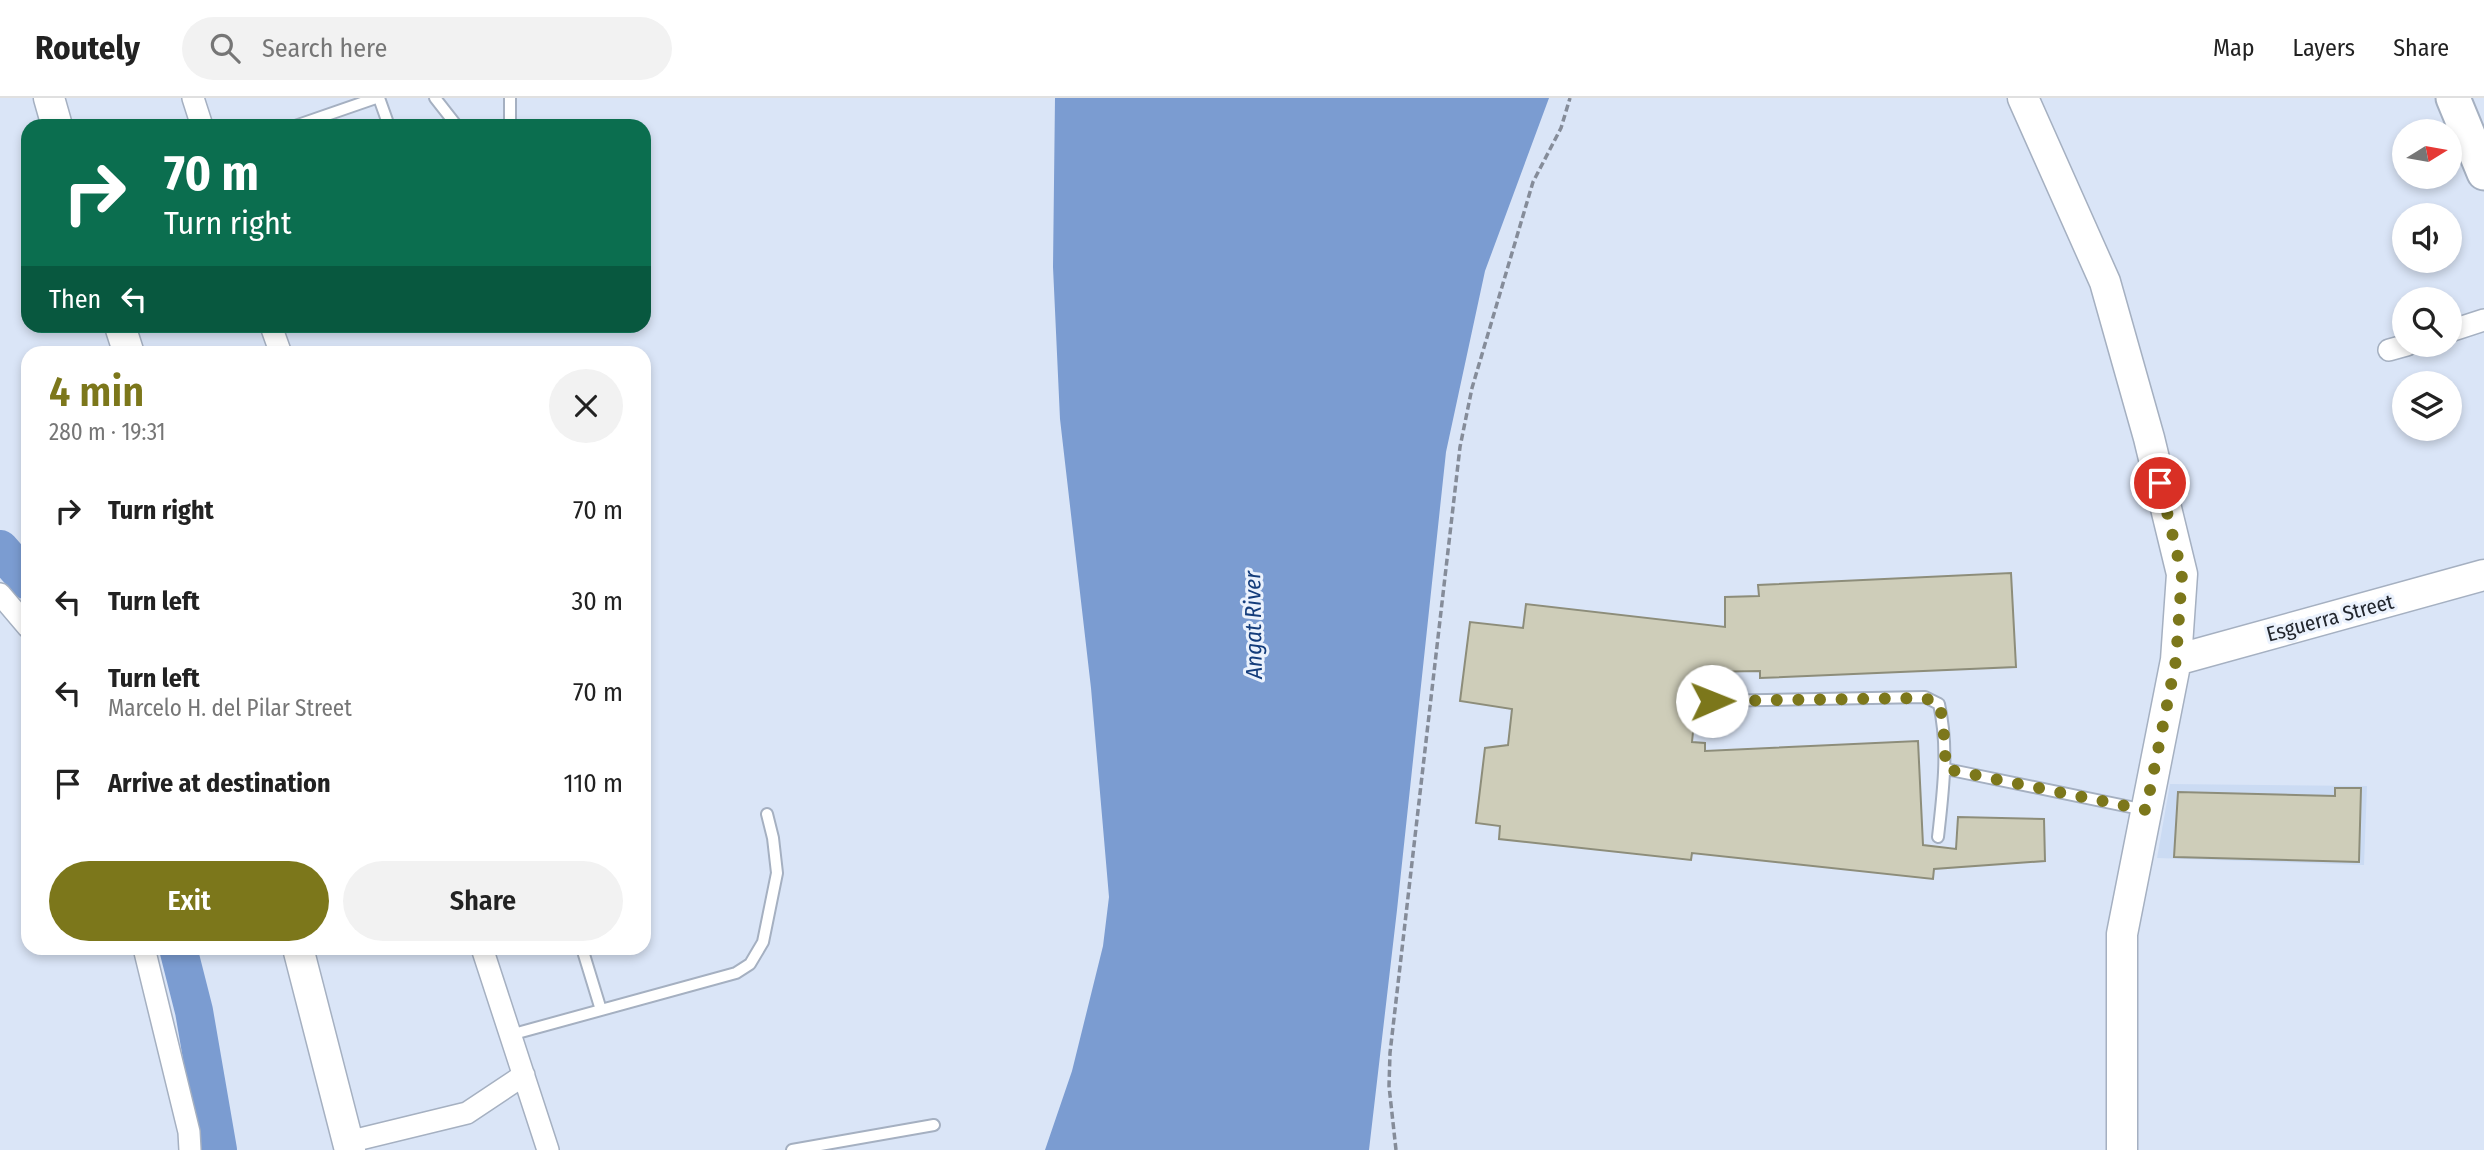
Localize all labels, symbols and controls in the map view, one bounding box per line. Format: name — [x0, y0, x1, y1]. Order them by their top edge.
search box — [182, 17, 672, 80]
text: Routely — [35, 28, 140, 68]
icon: search — [206, 29, 244, 67]
text: Search here — [262, 33, 387, 64]
text: Map — [2213, 34, 2255, 62]
text: Layers — [2293, 34, 2355, 62]
text: Share — [2393, 34, 2449, 62]
north arrow — [2392, 119, 2462, 189]
map controls — [2392, 119, 2462, 441]
text: 70 m — [164, 144, 259, 203]
icon: right — [49, 147, 140, 238]
button: sound — [2392, 203, 2462, 273]
text: Turn right — [164, 204, 291, 242]
icon: left — [115, 280, 153, 318]
text: Then — [49, 284, 101, 315]
button: search — [2392, 287, 2462, 357]
text: 4 min — [49, 367, 144, 417]
button: close — [549, 369, 623, 443]
button: layers — [2392, 371, 2462, 441]
text: 280 m · 19:31 — [49, 418, 165, 446]
pin — [2130, 453, 2190, 513]
icon: arrive — [2141, 464, 2179, 502]
icon: right — [49, 492, 87, 530]
text: Turn right — [108, 495, 214, 526]
text: 70 m — [573, 495, 623, 526]
water label: Angat River — [1238, 570, 1268, 680]
icon: left — [49, 583, 87, 621]
text: Turn left — [108, 586, 200, 617]
text: 30 m — [572, 586, 623, 617]
street label: Esguerra Street — [2264, 589, 2397, 647]
text: Turn left — [108, 663, 200, 694]
position arrow — [1675, 664, 1749, 738]
icon: left — [49, 674, 87, 712]
text: 70 m — [573, 677, 623, 708]
text: Marcelo H. del Pilar Street — [108, 694, 352, 722]
icon: arrive — [49, 765, 87, 803]
text: Arrive at destination — [108, 768, 331, 799]
text: 110 m — [563, 768, 623, 799]
button: Exit — [49, 861, 329, 941]
button: Share — [343, 861, 623, 941]

